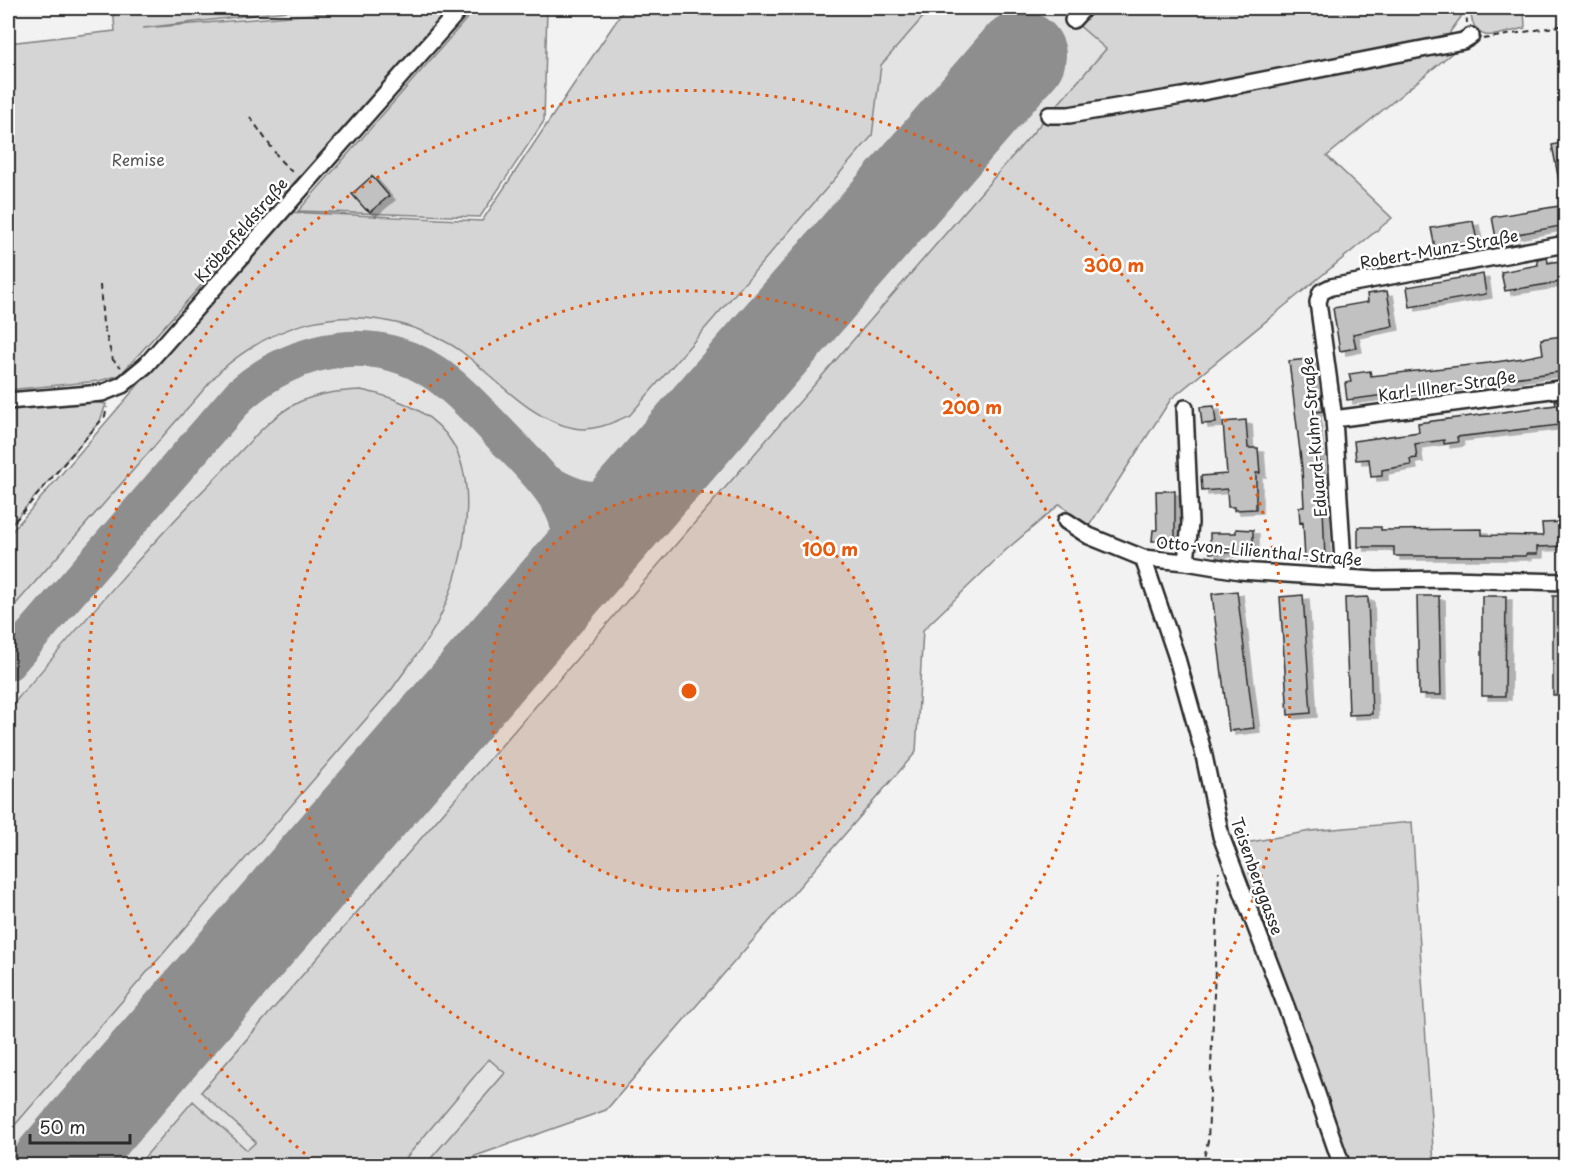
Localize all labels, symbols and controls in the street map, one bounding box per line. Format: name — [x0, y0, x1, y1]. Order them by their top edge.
park label: Remise — [111, 147, 165, 171]
street label: Kröbenfeldstraße — [188, 172, 293, 287]
street label: Robert-Munz-Straße — [1358, 222, 1520, 274]
text: 300 m — [1084, 251, 1144, 278]
street label: Eduard-Kuhn-Straße — [1294, 356, 1332, 518]
street label: Karl-Illner-Straße — [1377, 363, 1517, 407]
text: 200 m — [942, 393, 1002, 420]
street label: Otto-von-Lilienthal-Straße — [1155, 529, 1363, 571]
text: 100 m — [802, 535, 858, 562]
centre of rings — [679, 681, 699, 701]
street label: Teisenberggasse — [1226, 813, 1290, 938]
scale bar — [30, 1107, 130, 1145]
text: 50 m — [39, 1113, 86, 1140]

